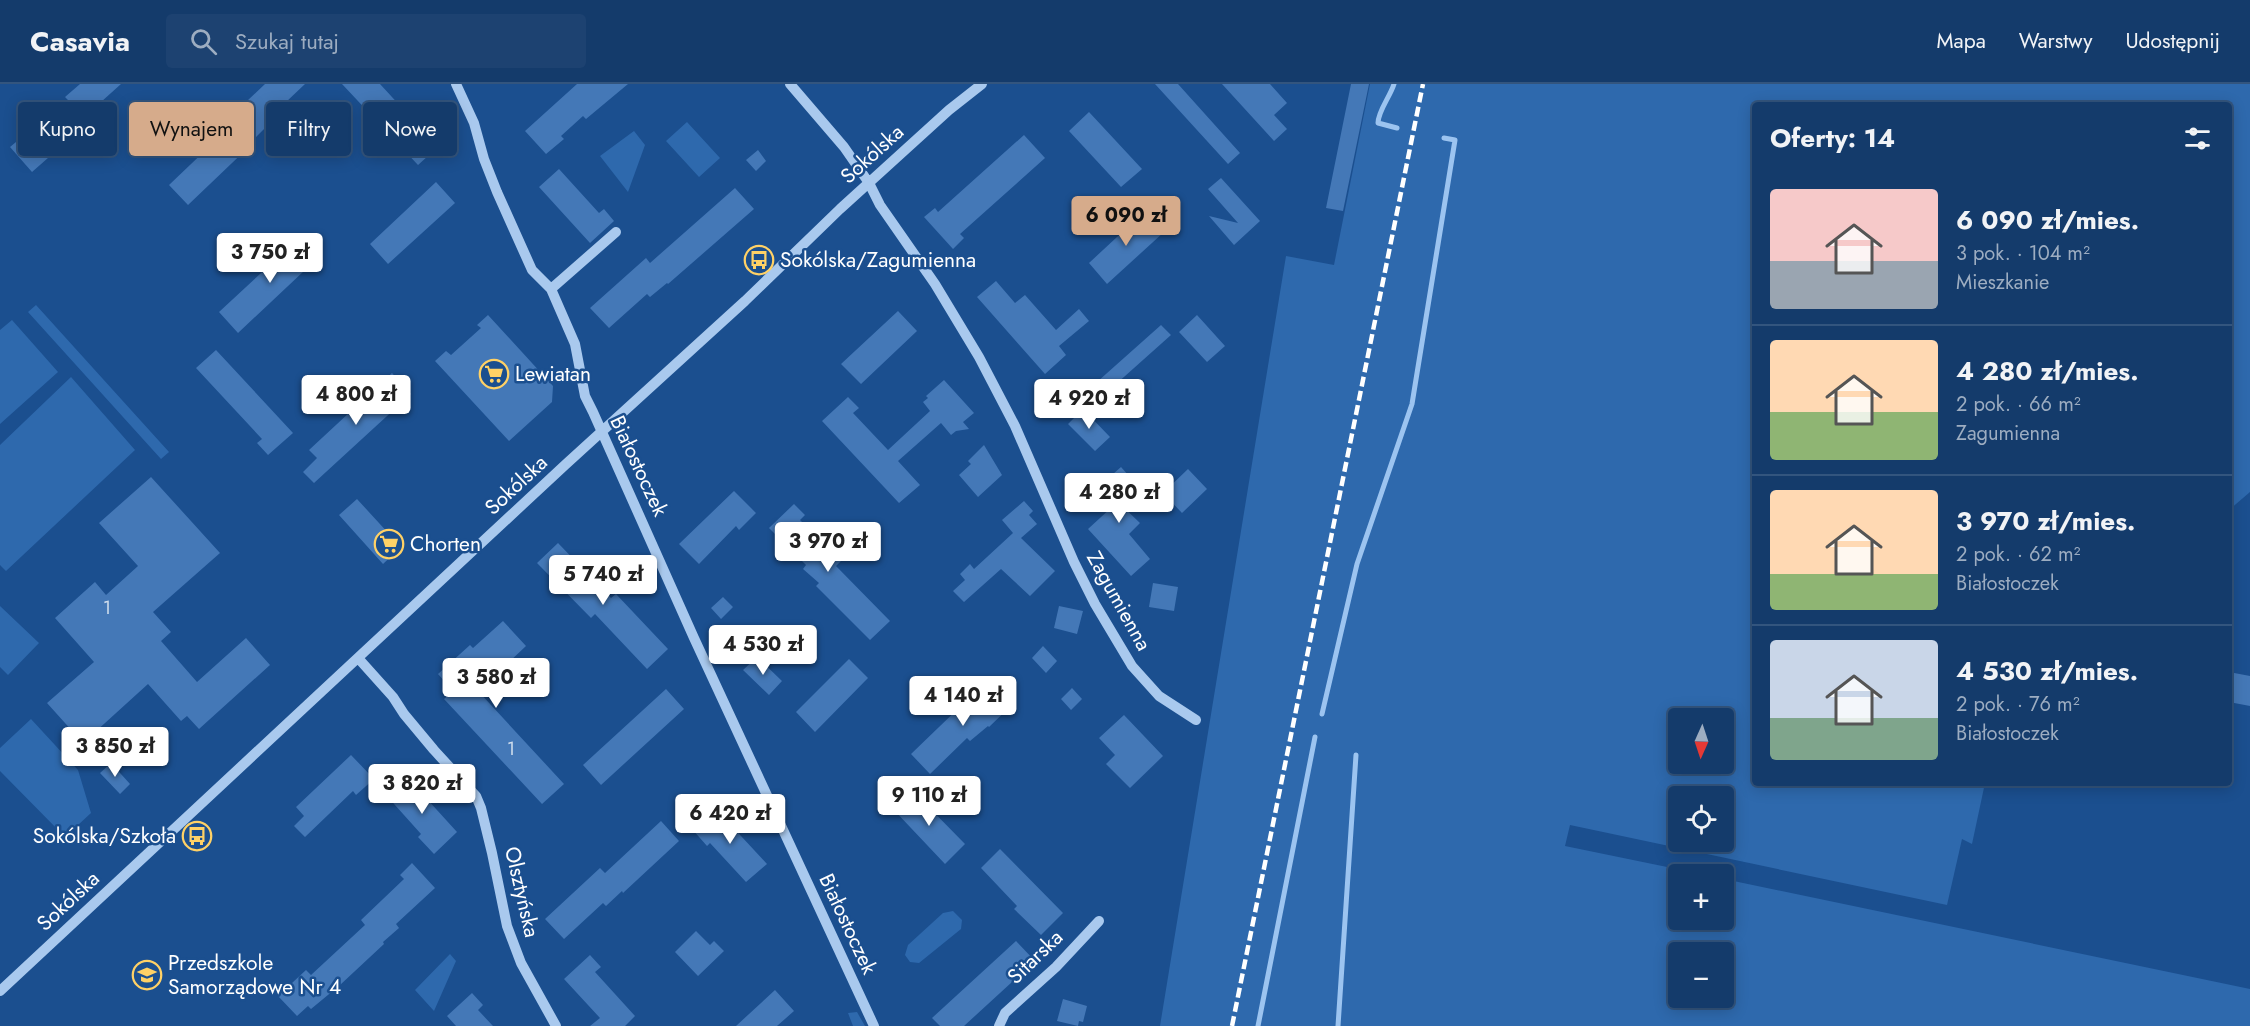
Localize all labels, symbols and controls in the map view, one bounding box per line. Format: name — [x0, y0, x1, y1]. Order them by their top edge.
search box — [166, 14, 586, 68]
text: Casavia — [30, 21, 130, 62]
icon: search — [187, 25, 220, 58]
text: Szukaj tutaj — [235, 25, 339, 57]
text: Mapa — [1937, 26, 1986, 56]
text: Warstwy — [2019, 26, 2092, 56]
text: Udostępnij — [2125, 26, 2220, 56]
chip: Kupno — [18, 102, 117, 156]
chip: Wynajem — [129, 102, 254, 156]
chip: Filtry — [266, 102, 351, 156]
chip: Nowe — [363, 102, 457, 156]
street label: Sokólska — [834, 117, 910, 191]
text: Oferty: 14 — [1770, 119, 1895, 157]
icon: filters — [2181, 122, 2214, 155]
pin: 6 090 zł — [1064, 196, 1188, 247]
text: 6 090 zł — [1085, 201, 1167, 230]
text: 6 090 zł/mies. — [1956, 201, 2139, 239]
icon: home — [1818, 213, 1890, 285]
pin: 3 750 zł — [208, 233, 332, 284]
text: 3 750 zł — [231, 238, 309, 267]
text: 3 pok. · 104 m² — [1956, 239, 2090, 268]
bus stop icon: Sokólska/Zagumienna — [743, 244, 775, 276]
place label: Sokólska/Zagumienna — [780, 245, 976, 275]
text: Mieszkanie — [1956, 268, 2049, 297]
text: 4 280 zł/mies. — [1956, 352, 2139, 390]
supermarket icon: Lewiatan — [478, 358, 510, 390]
place label: Lewiatan — [515, 359, 591, 389]
icon: home — [1818, 364, 1890, 436]
pin: 4 800 zł — [294, 375, 418, 426]
pin: 4 920 zł — [1027, 379, 1151, 430]
text: 4 800 zł — [316, 380, 396, 409]
text: 4 920 zł — [1048, 384, 1130, 413]
text: 2 pok. · 66 m² — [1956, 390, 2081, 419]
street label: Białostoczek — [603, 411, 676, 522]
text: Zagumienna — [1956, 419, 2060, 448]
street label: Sokólska — [478, 448, 554, 522]
pin: 4 280 zł — [1057, 473, 1181, 524]
text: 4 280 zł — [1079, 478, 1159, 507]
text: 3 970 zł/mies. — [1956, 502, 2135, 540]
icon: home — [1818, 514, 1890, 586]
pin: 3 970 zł — [766, 522, 890, 573]
text: 3 970 zł — [789, 527, 867, 556]
supermarket icon: Chorten — [373, 528, 405, 560]
place label: Chorten — [410, 529, 481, 559]
text: 2 pok. · 62 m² — [1956, 540, 2081, 569]
street label: Zagumienna — [1079, 546, 1159, 656]
pin: 5 740 zł — [541, 555, 665, 606]
text: 5 740 zł — [563, 560, 643, 589]
text: Białostoczek — [1956, 569, 2059, 598]
house number: 1 — [103, 595, 111, 621]
pin: 4 530 zł — [701, 625, 825, 676]
text: 4 530 zł — [723, 630, 803, 659]
text: 4 530 zł/mies. — [1956, 652, 2138, 690]
pin: 3 580 zł — [434, 658, 558, 709]
text: 3 580 zł — [457, 663, 535, 692]
icon: home — [1818, 664, 1890, 736]
pin: 4 140 zł — [901, 676, 1025, 727]
text: 4 140 zł — [923, 681, 1003, 710]
text: 2 pok. · 76 m² — [1956, 690, 2080, 719]
north arrow — [1668, 708, 1734, 774]
map controls — [1668, 708, 1734, 1008]
text: Białostoczek — [1956, 719, 2059, 748]
pin: 3 850 zł — [53, 727, 177, 778]
text: 3 850 zł — [76, 732, 154, 761]
house number: 1 — [507, 736, 515, 762]
pin: 3 820 zł — [360, 764, 484, 815]
text: 3 820 zł — [382, 769, 462, 798]
pin: 9 110 zł — [867, 776, 991, 827]
text: 9 110 zł — [892, 781, 966, 810]
button: locate — [1668, 786, 1734, 852]
pin: 6 420 zł — [668, 794, 792, 845]
text: 6 420 zł — [689, 799, 771, 828]
bus stop icon: Sokólska/Szkoła — [181, 820, 213, 852]
place label: Sokólska/Szkoła — [33, 821, 176, 851]
street label: Olsztyńska — [497, 843, 547, 941]
street label: Sokólska — [30, 864, 106, 938]
button: + — [1668, 864, 1734, 930]
street label: Białostoczek — [812, 869, 885, 980]
street label: Sitarska — [1000, 923, 1070, 991]
button: − — [1668, 942, 1734, 1008]
place label: Przedszkole Samorządowe Nr 4 — [168, 948, 341, 1002]
school or university icon: Przedszkole Samorządowe Nr 4 — [131, 959, 163, 991]

